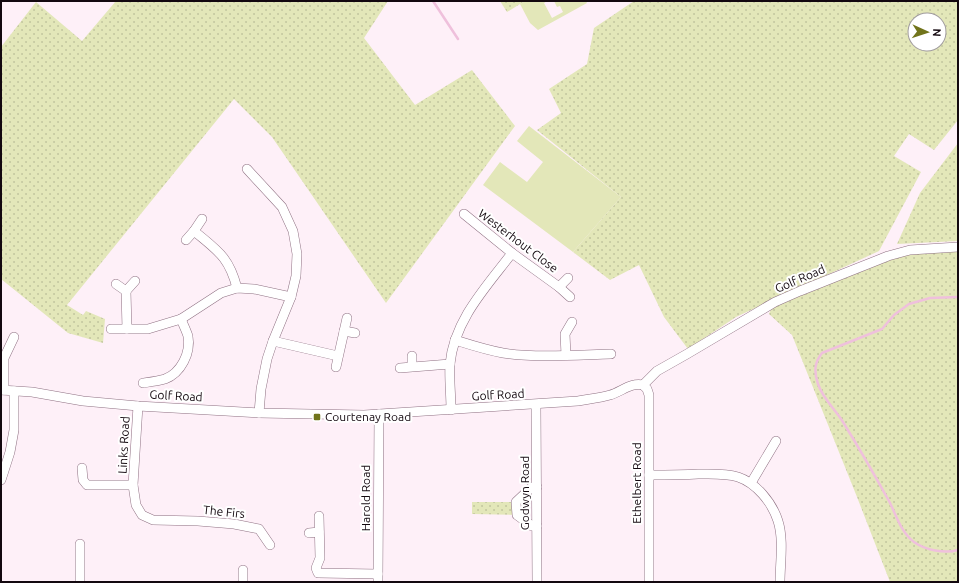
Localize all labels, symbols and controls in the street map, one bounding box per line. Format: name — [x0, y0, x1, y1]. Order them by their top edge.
north arrow — [907, 12, 947, 52]
text: N — [931, 28, 943, 37]
street label: Westerhout Close — [476, 206, 561, 275]
street label: Golf Road — [773, 262, 827, 295]
street label: Golf Road — [471, 387, 525, 402]
street label: Golf Road — [149, 388, 203, 403]
place label: Courtenay Road — [325, 410, 411, 423]
marker: Courtenay Road — [312, 412, 322, 422]
street label: Links Road — [116, 416, 131, 474]
street label: Ethelbert Road — [630, 442, 643, 524]
street label: Godwyn Road — [518, 456, 531, 530]
street label: Harold Road — [359, 465, 372, 531]
street label: The Firs — [203, 503, 246, 520]

